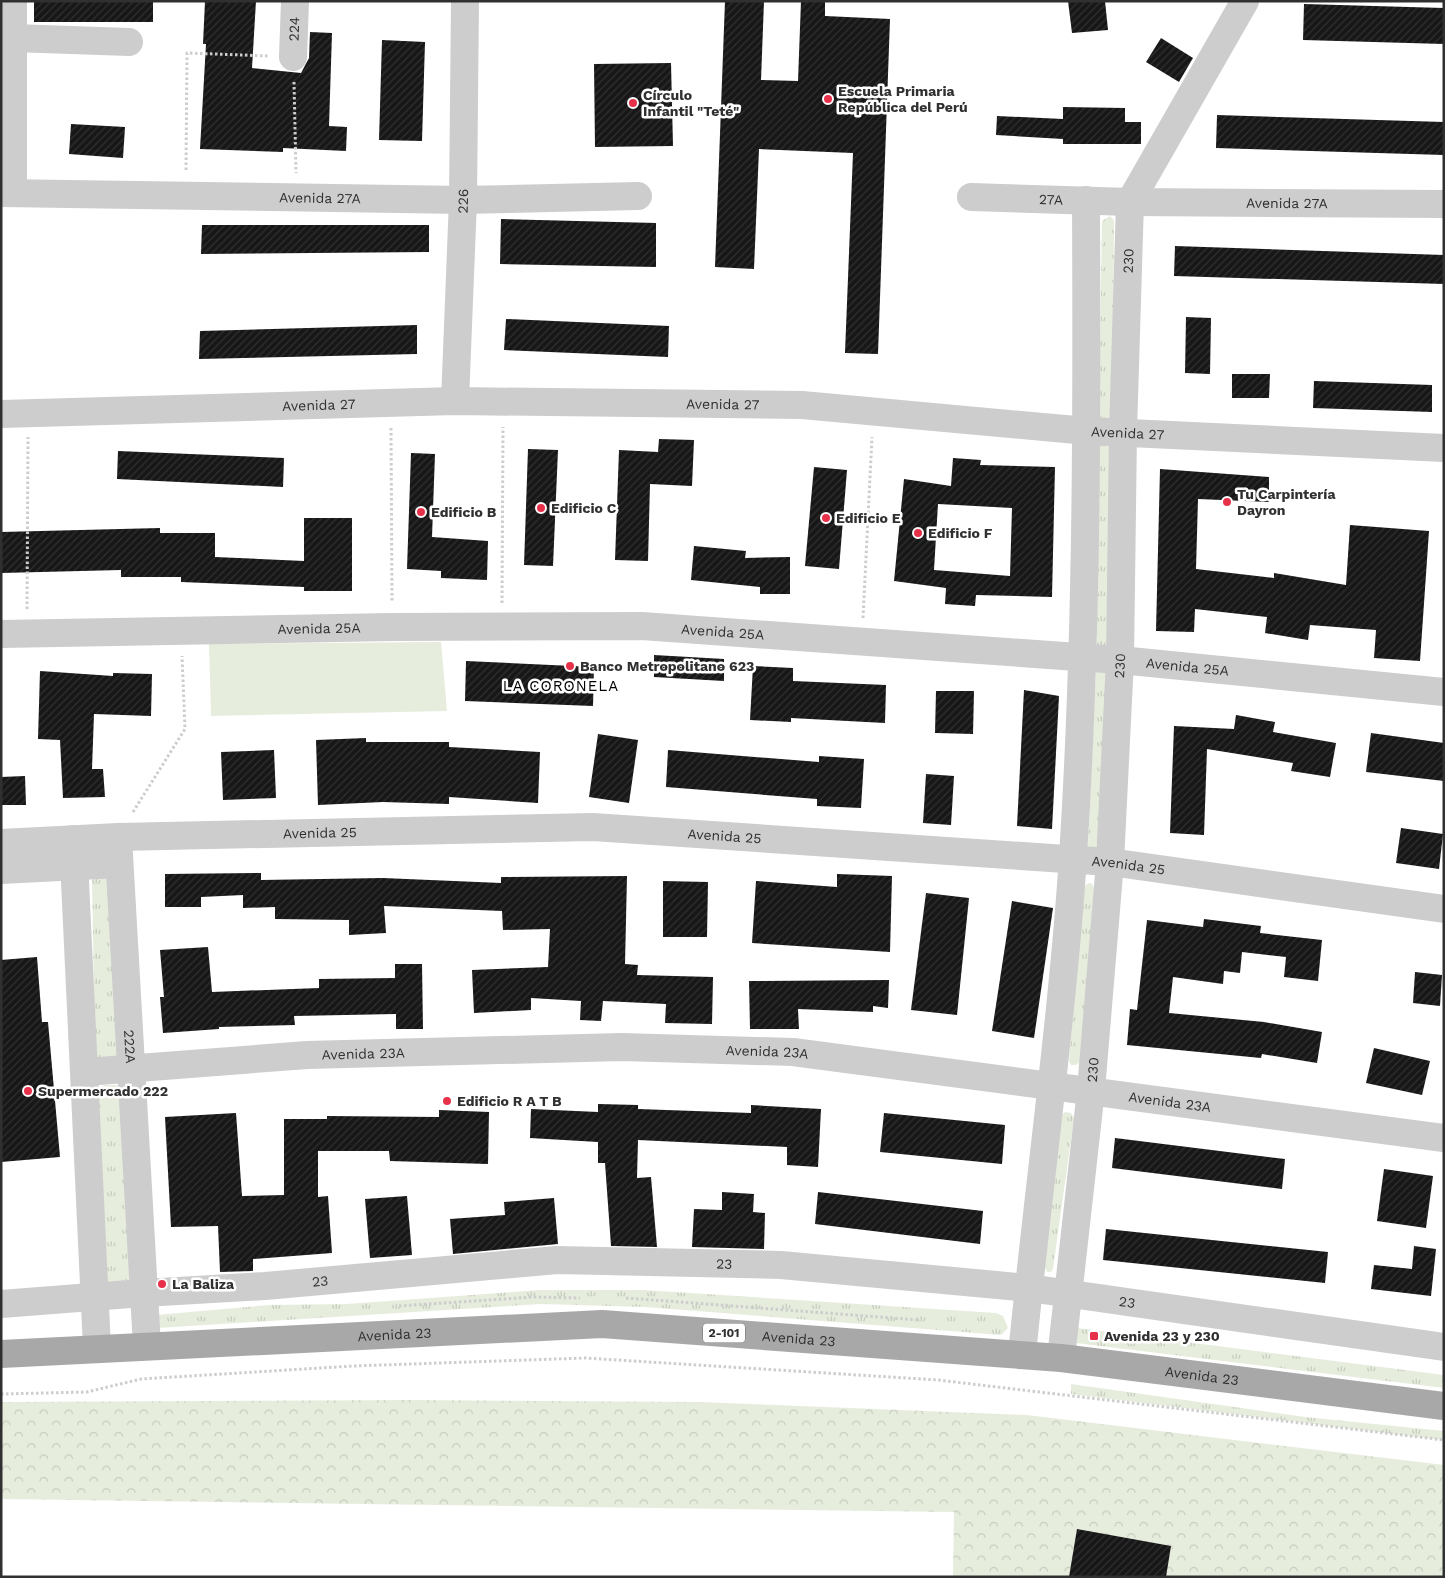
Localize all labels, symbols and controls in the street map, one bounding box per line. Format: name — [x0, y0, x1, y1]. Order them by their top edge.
street label: 224 — [286, 16, 302, 42]
place label: Escuela Primaria República del Perú — [838, 83, 968, 115]
place label: Círculo Infantil "Teté" — [643, 87, 739, 119]
marker: Escuela Primaria República del Perú — [822, 93, 834, 105]
marker: Círculo Infantil "Teté" — [627, 97, 639, 109]
street label: Avenida 27A — [279, 189, 361, 206]
street label: 226 — [454, 189, 471, 214]
street label: 27A — [1039, 191, 1063, 208]
street label: Avenida 27A — [1246, 195, 1328, 211]
street label: 230 — [1120, 248, 1137, 274]
street label: Avenida 27 — [282, 396, 356, 414]
street label: Avenida 27 — [686, 396, 760, 413]
street label: Avenida 27 — [1090, 423, 1165, 443]
place label: Tu Carpintería Dayron — [1237, 486, 1336, 518]
marker: Tu Carpintería Dayron — [1221, 496, 1233, 508]
place label: Edificio C — [551, 500, 617, 516]
marker: Edificio C — [535, 502, 547, 514]
place label: Edificio B — [431, 504, 497, 520]
marker: Edificio B — [415, 506, 427, 518]
place label: Edificio E — [836, 510, 901, 526]
marker: Edificio E — [820, 512, 832, 524]
place label: Edificio F — [928, 525, 993, 541]
marker: Edificio F — [912, 527, 924, 539]
street label: Avenida 25A — [277, 620, 361, 637]
street label: Avenida 25A — [681, 621, 765, 643]
street label: 230 — [1111, 653, 1128, 679]
street label: Avenida 25A — [1145, 655, 1230, 679]
place label: Banco Metropolitano 623 — [580, 658, 754, 674]
marker: Banco Metropolitano 623 — [564, 660, 576, 672]
district label: LA CORONELA — [503, 677, 619, 695]
street label: Avenida 25 — [283, 824, 357, 842]
street label: Avenida 25 — [687, 825, 762, 846]
street label: Avenida 25 — [1091, 853, 1166, 878]
street label: 222A — [121, 1029, 139, 1064]
street label: Avenida 23A — [725, 1042, 810, 1062]
street label: Avenida 23A — [321, 1045, 405, 1063]
street label: 230 — [1084, 1057, 1102, 1083]
place label: Supermercado 222 — [38, 1083, 168, 1099]
marker: Supermercado 222 — [22, 1085, 34, 1097]
street label: Avenida 23A — [1128, 1088, 1212, 1115]
place label: Edificio R A T B — [457, 1093, 562, 1109]
marker: Edificio R A T B — [441, 1095, 453, 1107]
street label: 23 — [716, 1256, 733, 1272]
street label: 23 — [311, 1272, 329, 1290]
place label: La Baliza — [172, 1276, 235, 1292]
marker: La Baliza — [156, 1278, 168, 1290]
street label: 23 — [1118, 1293, 1136, 1311]
road number: 2-101 — [703, 1324, 745, 1342]
street label: Avenida 23 — [357, 1325, 432, 1344]
street label: Avenida 23 — [761, 1328, 836, 1349]
place label: Avenida 23 y 230 — [1104, 1328, 1220, 1344]
marker: Avenida 23 y 230 — [1088, 1330, 1100, 1342]
street label: Avenida 23 — [1164, 1363, 1240, 1388]

